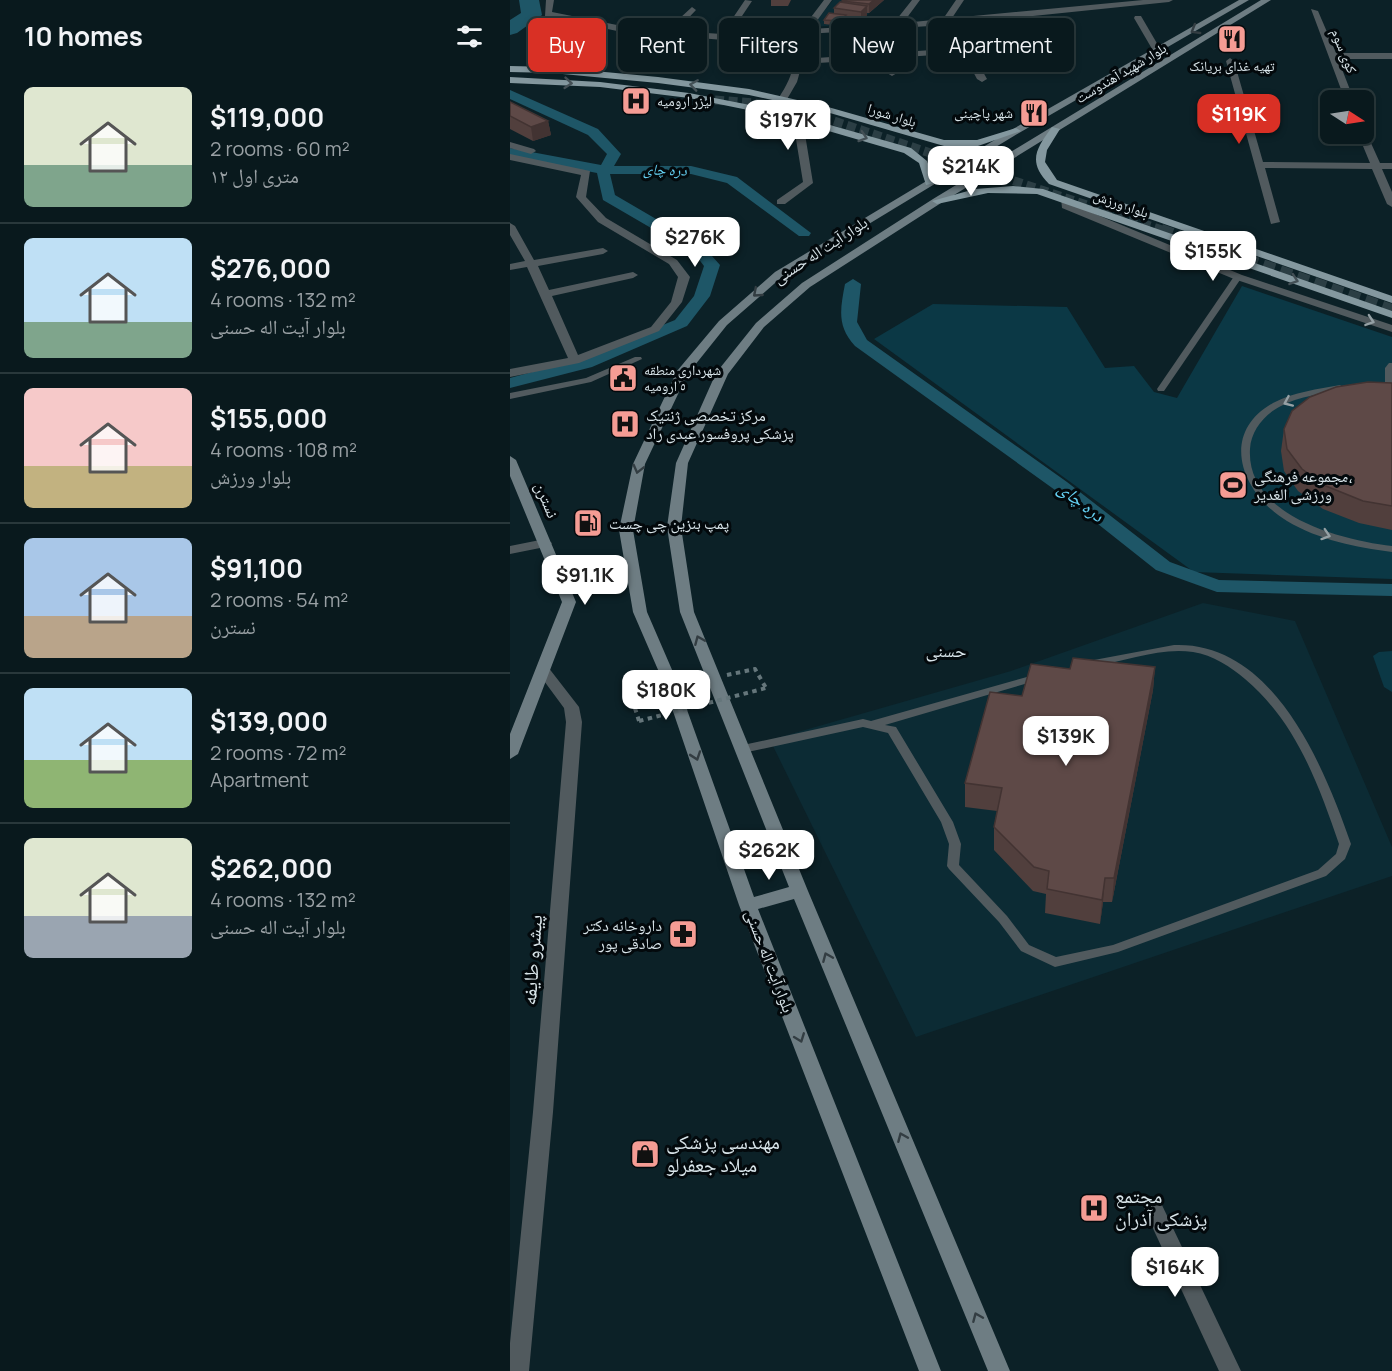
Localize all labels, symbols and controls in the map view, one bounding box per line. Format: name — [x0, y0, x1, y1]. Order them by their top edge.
text: 10 homes — [24, 18, 143, 54]
chip: Buy — [528, 18, 606, 72]
chip: Rent — [618, 18, 707, 72]
chip: Filters — [719, 18, 819, 72]
chip: New — [831, 18, 916, 72]
chip: Apartment — [928, 18, 1074, 72]
icon: filters — [453, 20, 486, 53]
one-way arrow — [1191, 23, 1201, 34]
restaurant icon: تهیه غذای بریانک — [1216, 23, 1248, 55]
street label: کوی سوم — [1326, 26, 1362, 76]
street label: بلوار شهید آهندوست — [1072, 38, 1170, 107]
place label: تهیه غذای بریانک — [1189, 56, 1275, 75]
one-way arrow — [564, 76, 573, 89]
one-way arrow — [690, 79, 699, 91]
hospital icon: لیزر ارومیه — [620, 85, 652, 117]
north arrow — [1320, 90, 1374, 144]
map controls — [1320, 90, 1374, 144]
place label: لیزر ارومیه — [657, 91, 712, 110]
pin: $119K — [1197, 94, 1281, 145]
restaurant icon: شهر پاچینی — [1018, 97, 1050, 129]
street label: بلوار شورا — [866, 98, 919, 131]
text: $119,000 — [210, 99, 324, 135]
pin: $197K — [746, 100, 830, 151]
text: $119K — [1211, 100, 1267, 127]
place label: شهر پاچینی — [954, 103, 1013, 122]
text: $197K — [759, 106, 817, 133]
icon: home — [72, 111, 144, 183]
one-way arrow — [857, 130, 868, 142]
text: 2 rooms · 60 m² — [210, 135, 350, 162]
pin: $214K — [929, 146, 1013, 197]
text: $214K — [942, 152, 1000, 179]
water label: دره چای — [643, 158, 688, 181]
text: ۱۲ متری اول — [210, 162, 299, 189]
street label: بلوار ورزش — [1091, 185, 1151, 222]
street label: بلوار آیت اله حسنی — [768, 211, 872, 289]
pin: $276K — [653, 217, 737, 268]
text: $276K — [665, 223, 725, 250]
pin: $155K — [1171, 231, 1255, 282]
text: $155K — [1184, 237, 1242, 264]
text: $276,000 — [210, 250, 331, 286]
icon: home — [72, 262, 144, 334]
one-way arrow — [1288, 273, 1299, 286]
text: 4 rooms · 132 m² — [210, 286, 356, 313]
one-way arrow — [753, 286, 764, 297]
text: بلوار آیت اله حسنی — [210, 313, 346, 340]
one-way arrow — [1364, 314, 1375, 327]
place label: شهردارى منطقه ٥ ارومیه — [644, 360, 721, 395]
public building icon: شهردارى منطقه ٥ ارومیه — [607, 362, 639, 394]
one-way arrow — [1283, 394, 1294, 406]
text: $155,000 — [210, 400, 327, 436]
place label: مرکز تخصصی ژنتیک پزشکی پروفسور عبدی راد — [646, 404, 794, 444]
hospital icon: مرکز تخصصی ژنتیک پزشکی پروفسور عبدی راد — [609, 408, 641, 440]
icon: home — [72, 412, 144, 484]
text: 4 rooms · 108 m² — [210, 436, 357, 463]
text: بلوار ورزش — [210, 463, 291, 490]
one-way arrow — [633, 464, 646, 474]
place label: مجموعه فرهنگی، ورزشی الغدیر — [1253, 465, 1352, 505]
sports icon: مجموعه فرهنگی، ورزشی الغدیر — [1217, 469, 1249, 501]
water label: دره چای — [1054, 476, 1110, 527]
street label: نسترن — [530, 479, 564, 521]
fuel station icon: پمپ بنزین چى چست — [572, 507, 604, 539]
place label: پمپ بنزین چى چست — [609, 512, 729, 534]
one-way arrow — [1320, 527, 1331, 540]
text: $91,100 — [210, 550, 303, 586]
pin: $91.1K — [536, 555, 634, 606]
text: $91.1K — [556, 561, 614, 588]
icon: home — [72, 562, 144, 634]
text: 2 rooms · 54 m² — [210, 586, 348, 613]
text: نسترن — [210, 613, 256, 640]
one-way arrow — [694, 635, 706, 646]
district label: حسنی — [925, 638, 967, 662]
pin: $180K — [624, 670, 708, 721]
text: $180K — [636, 676, 696, 703]
text: $139,000 — [210, 703, 328, 739]
icon: home — [72, 712, 144, 784]
pin: $139K — [1024, 716, 1108, 767]
text: $139K — [1037, 722, 1095, 749]
text: 2 rooms · 72 m² — [210, 739, 346, 766]
one-way arrow — [688, 750, 701, 761]
text: Apartment — [210, 766, 309, 793]
pin: $262K — [727, 830, 811, 881]
text: $262K — [738, 836, 800, 863]
text: $262,000 — [210, 850, 333, 886]
icon: home — [72, 862, 144, 934]
text: 4 rooms · 132 m² — [210, 886, 356, 913]
street label: بلوار آیت اله حسنی — [740, 906, 800, 1016]
text: بلوار آیت اله حسنی — [210, 913, 346, 940]
street label: پیشرو طایفه — [515, 914, 548, 1006]
place label: داروخانه دکتر صادقی پور — [582, 914, 662, 954]
pharmacy icon: داروخانه دکتر صادقی پور — [667, 918, 699, 950]
one-way arrow — [822, 952, 834, 963]
one-way arrow — [793, 1031, 805, 1042]
place label: مهندسی پزشکی میلاد جعفرلو — [666, 1128, 780, 1178]
one-way arrow — [897, 1132, 909, 1143]
shop icon: مهندسی پزشکی میلاد جعفرلو — [629, 1138, 661, 1170]
place label: مجتمع پزشکی آذران — [1115, 1182, 1207, 1232]
hospital icon: مجتمع پزشکی آذران — [1078, 1192, 1110, 1224]
pin: $164K — [1133, 1247, 1217, 1298]
text: $164K — [1146, 1253, 1204, 1280]
one-way arrow — [972, 1312, 984, 1323]

